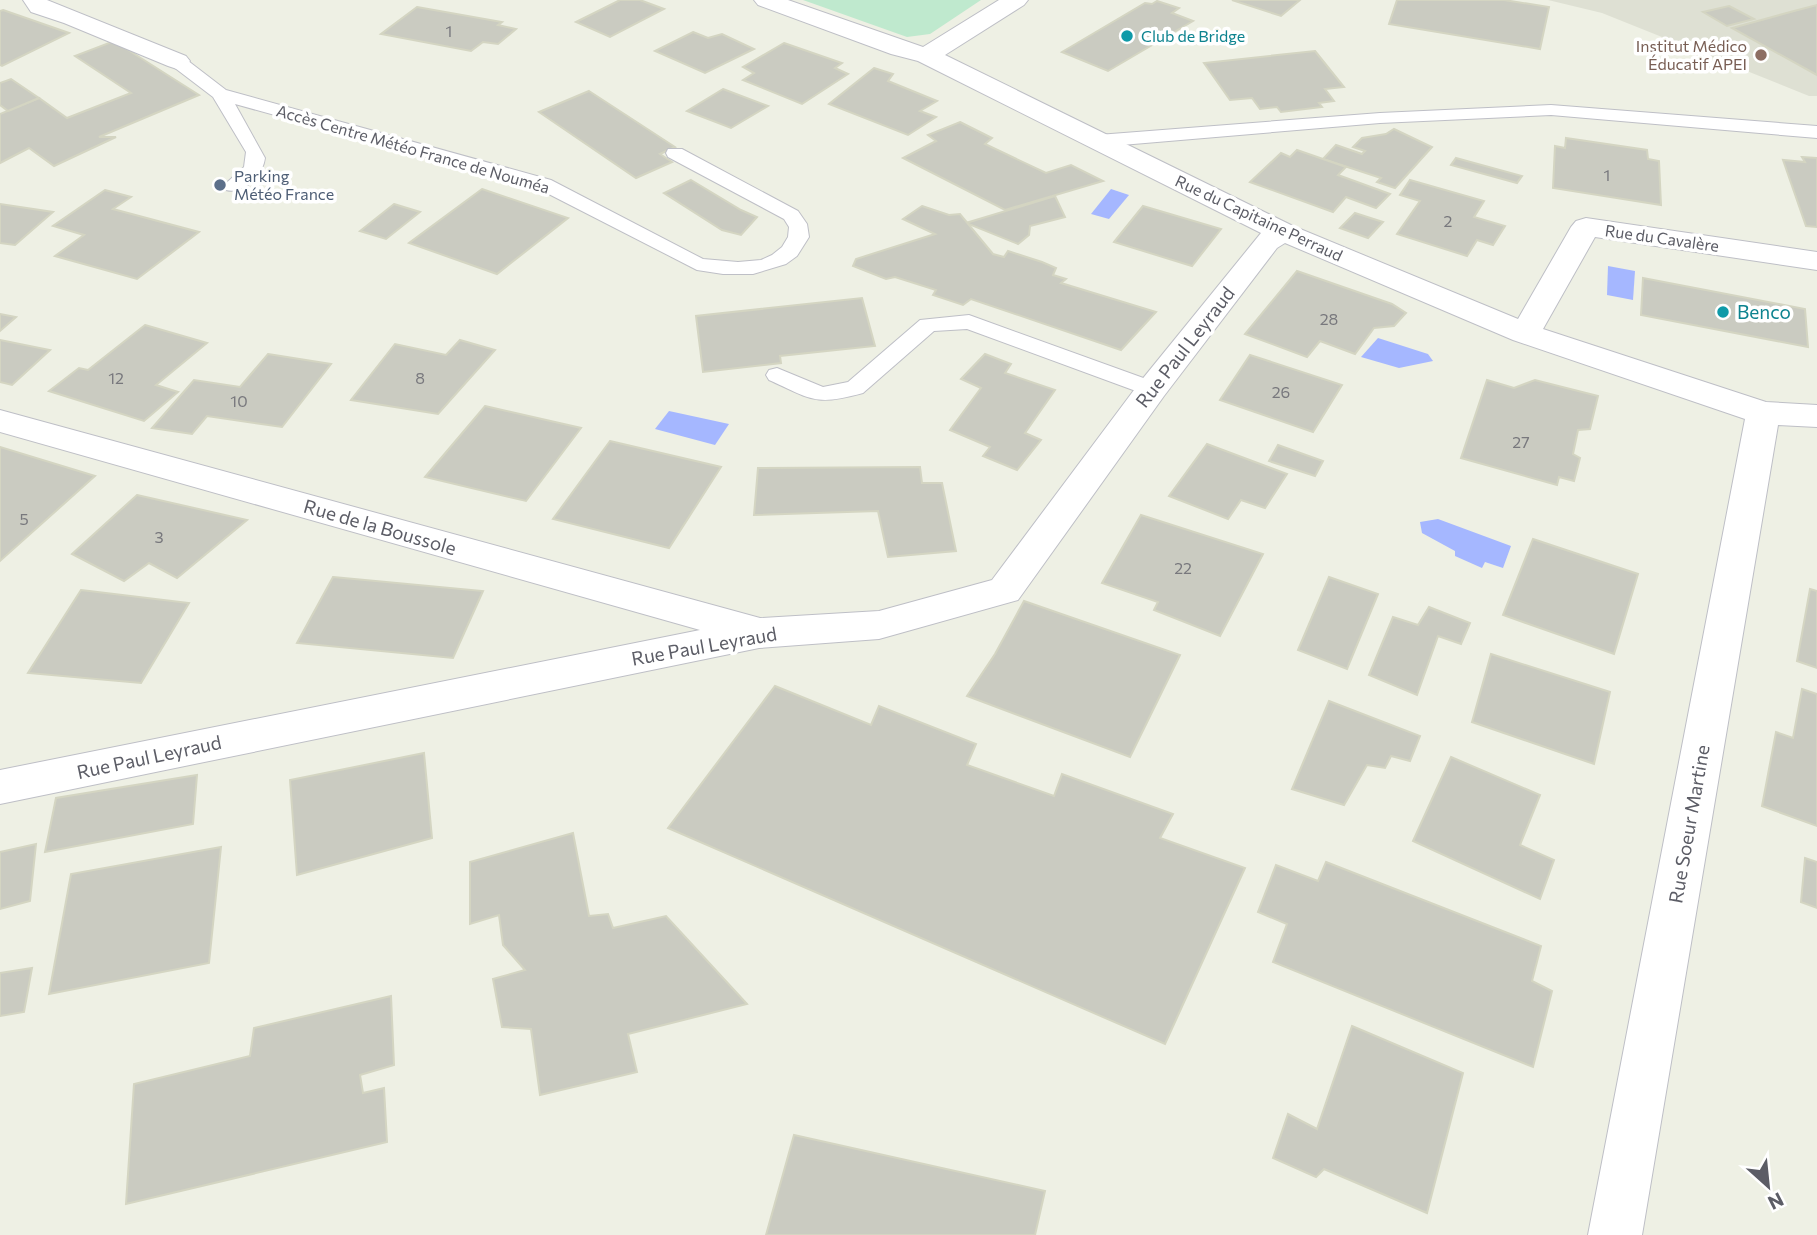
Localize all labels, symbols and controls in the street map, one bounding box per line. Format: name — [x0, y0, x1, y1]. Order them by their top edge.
house number: 1 — [446, 21, 452, 40]
place label: Club de Bridge — [1141, 26, 1245, 45]
marker: Club de Bridge — [1119, 28, 1135, 44]
place label: Institut Médico Éducatif APEI — [1636, 36, 1747, 73]
marker: Institut Médico Éducatif APEI — [1753, 47, 1769, 63]
street label: Accès Centre Météo France de Nouméa — [274, 100, 552, 197]
house number: 1 — [1604, 165, 1610, 184]
place label: Parking Météo France — [234, 166, 334, 203]
street label: Rue du Capitaine Perraud — [1173, 170, 1346, 265]
marker: Parking Météo France — [212, 177, 228, 193]
house number: 2 — [1444, 211, 1453, 230]
street label: Rue du Cavalère — [1604, 220, 1720, 255]
street label: Rue Paul Leyraud — [1130, 282, 1239, 412]
place label: Benco — [1737, 300, 1791, 323]
marker: Benco — [1715, 304, 1731, 320]
house number: 28 — [1320, 309, 1338, 328]
house number: 12 — [108, 368, 124, 387]
house number: 8 — [415, 368, 425, 387]
house number: 26 — [1272, 382, 1290, 401]
house number: 10 — [230, 391, 248, 410]
house number: 27 — [1512, 432, 1530, 451]
street label: Rue de la Boussole — [301, 494, 459, 559]
house number: 5 — [19, 509, 29, 528]
house number: 3 — [154, 527, 164, 546]
house number: 22 — [1174, 558, 1192, 577]
street label: Rue Paul Leyraud — [629, 621, 778, 670]
street label: Rue Paul Leyraud — [74, 730, 223, 783]
street label: Rue Soeur Martine — [1663, 743, 1714, 905]
north arrow — [1733, 1151, 1803, 1221]
text: N — [1764, 1188, 1788, 1215]

